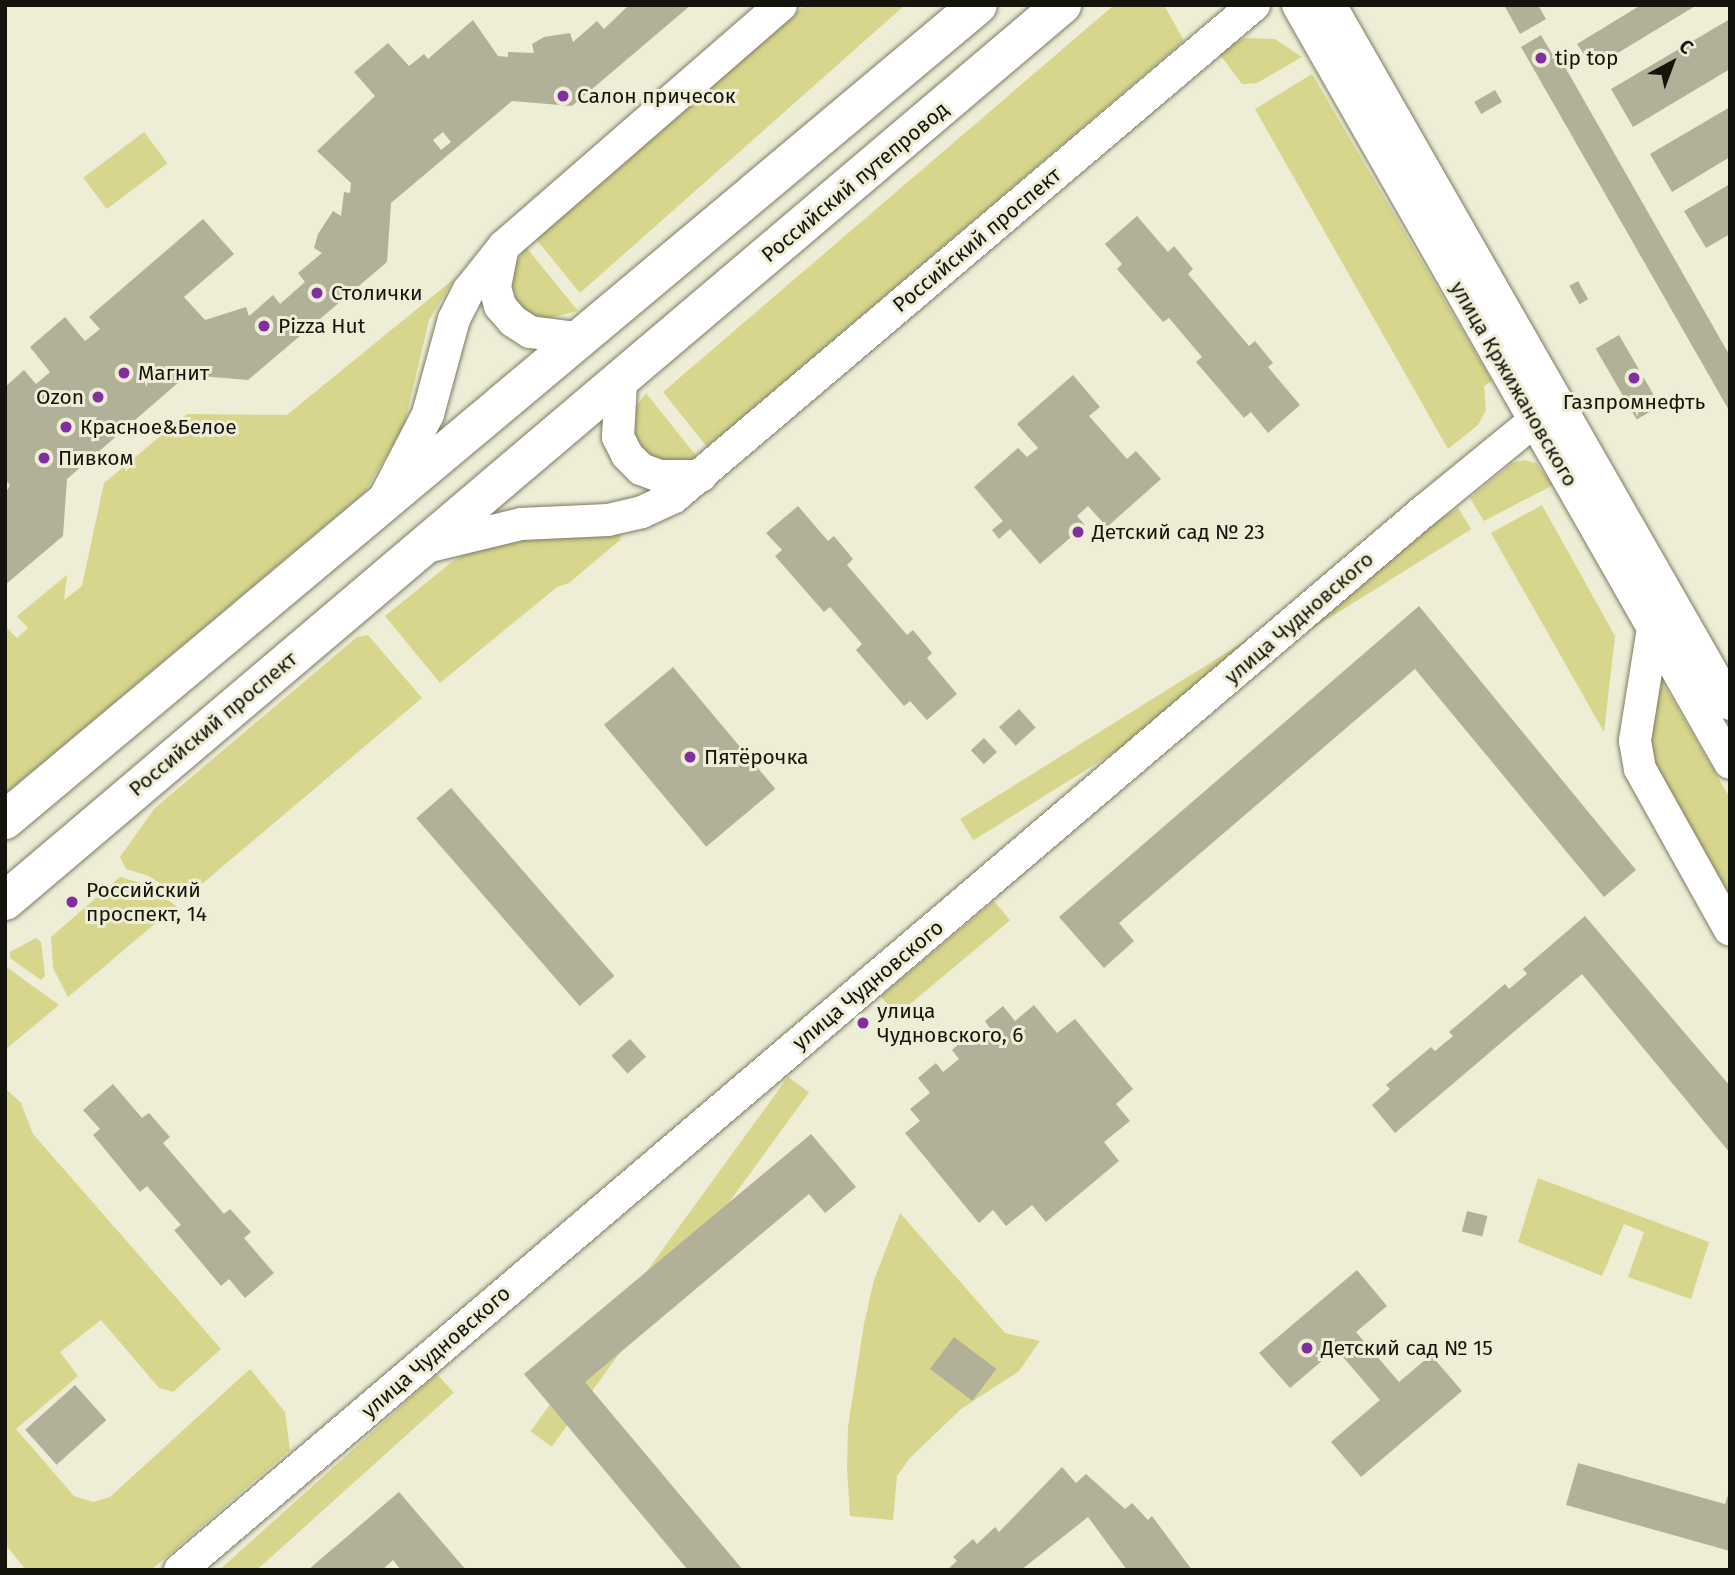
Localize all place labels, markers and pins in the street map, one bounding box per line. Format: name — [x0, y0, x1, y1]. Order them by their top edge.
place label: tip top — [1555, 45, 1619, 71]
marker: tip top — [1533, 50, 1549, 66]
place label: Салон причесок — [577, 83, 736, 109]
marker: Салон причесок — [555, 88, 571, 104]
place label: Столички — [331, 280, 422, 306]
marker: Столички — [309, 285, 325, 301]
place label: Pizza Hut — [278, 313, 365, 339]
marker: Pizza Hut — [256, 318, 272, 334]
place label: Магнит — [138, 360, 209, 386]
marker: Магнит — [116, 365, 132, 381]
marker: Газпромнефть — [1626, 370, 1642, 386]
place label: Ozon — [36, 384, 84, 410]
marker: Ozon — [90, 389, 106, 405]
place label: Газпромнефть — [1563, 389, 1705, 415]
place label: Красное&Белое — [80, 414, 237, 440]
marker: Красное&Белое — [58, 419, 74, 435]
place label: Пивком — [58, 445, 134, 471]
marker: Пивком — [36, 450, 52, 466]
place label: Детский сад № 23 — [1092, 519, 1265, 545]
marker: Детский сад № 23 — [1070, 524, 1086, 540]
place label: Пятёрочка — [704, 744, 808, 770]
marker: Пятёрочка — [682, 749, 698, 765]
place label: Российский проспект, 14 — [86, 877, 207, 927]
marker: Российский проспект, 14 — [64, 894, 80, 910]
place label: улица Чудновского, 6 — [877, 998, 1023, 1048]
marker: улица Чудновского, 6 — [855, 1015, 871, 1031]
place label: Детский сад № 15 — [1321, 1335, 1493, 1361]
marker: Детский сад № 15 — [1299, 1340, 1315, 1356]

